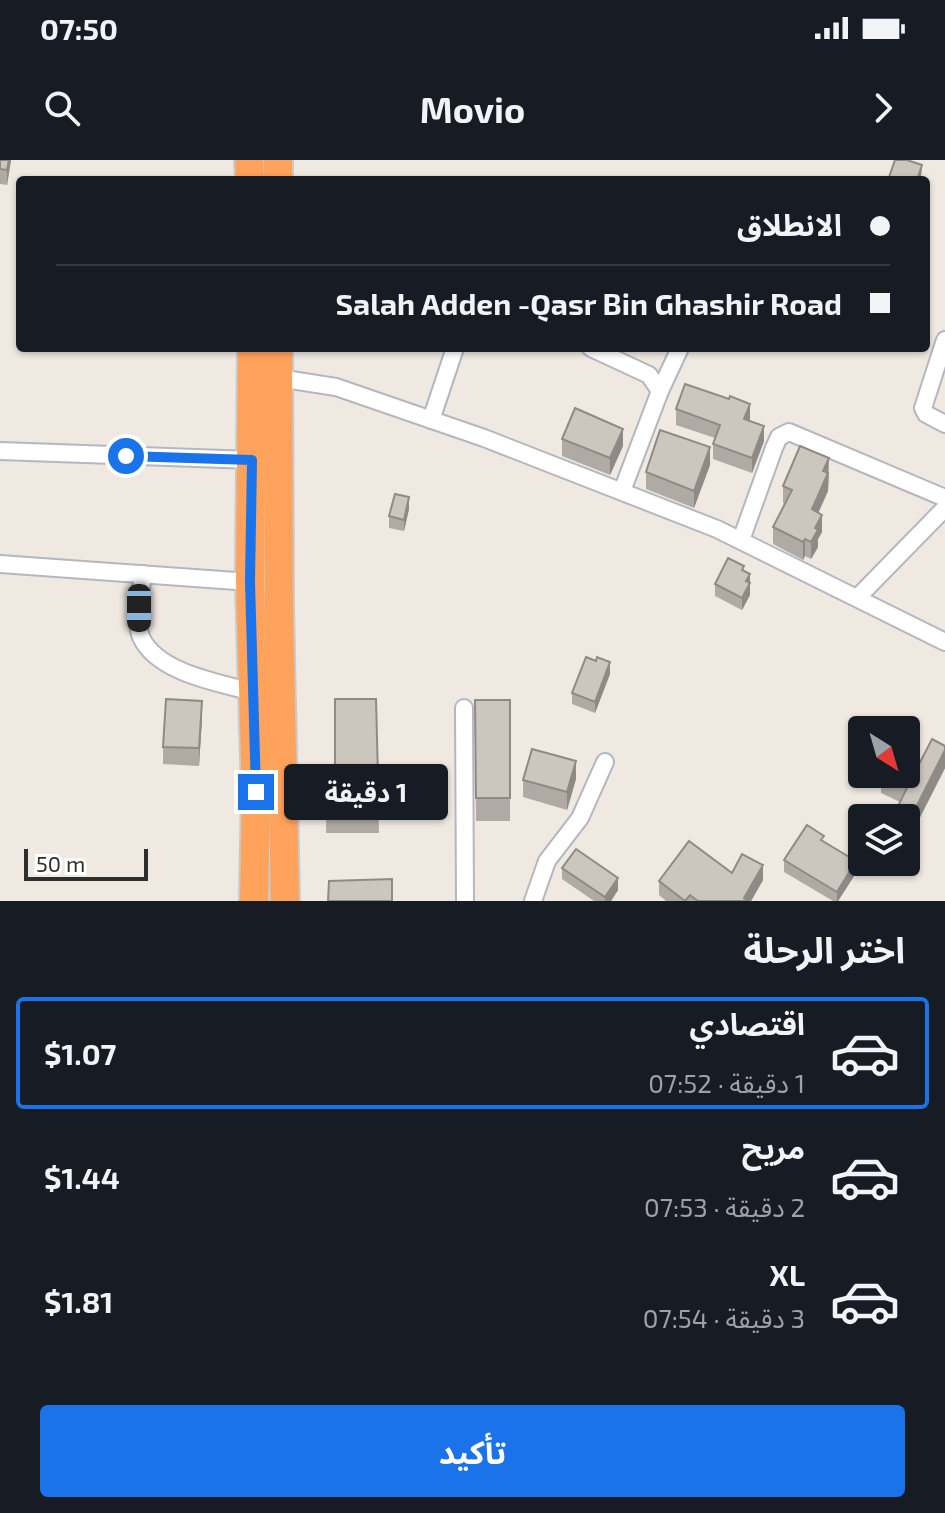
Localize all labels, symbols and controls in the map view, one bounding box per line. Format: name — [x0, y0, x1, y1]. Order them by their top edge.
text: 07:50 — [40, 10, 118, 46]
icon: search — [40, 86, 84, 130]
icon: forward — [861, 86, 905, 130]
text: Movio — [420, 87, 525, 130]
text: الانطلاق — [737, 206, 842, 242]
text: Salah Adden -Qasr Bin Ghashir Road — [335, 285, 842, 321]
route start — [108, 438, 144, 474]
car — [127, 584, 151, 632]
north arrow — [848, 716, 920, 788]
map controls — [848, 716, 920, 876]
callout: 1 دقيقة — [284, 764, 448, 820]
route end — [238, 774, 274, 810]
text: 1 دقيقة — [325, 776, 407, 807]
button: layers — [848, 804, 920, 876]
scale bar — [24, 845, 148, 881]
text: 50 m — [36, 850, 85, 876]
text: اختر الرحلة — [744, 927, 905, 970]
text: اقتصادي — [690, 1005, 805, 1041]
icon: car — [829, 1017, 901, 1089]
text: $1.07 — [44, 1035, 116, 1071]
text: 1 دقيقة · 07:52 — [648, 1067, 805, 1098]
text: مريح — [742, 1129, 805, 1165]
icon: car — [829, 1141, 901, 1213]
text: $1.44 — [44, 1159, 120, 1195]
text: 2 دقيقة · 07:53 — [644, 1191, 805, 1222]
text: XL — [770, 1256, 805, 1292]
icon: car — [829, 1265, 901, 1337]
text: $1.81 — [44, 1283, 113, 1319]
text: 3 دقيقة · 07:54 — [643, 1302, 805, 1333]
button: تأكيد — [40, 1405, 905, 1497]

